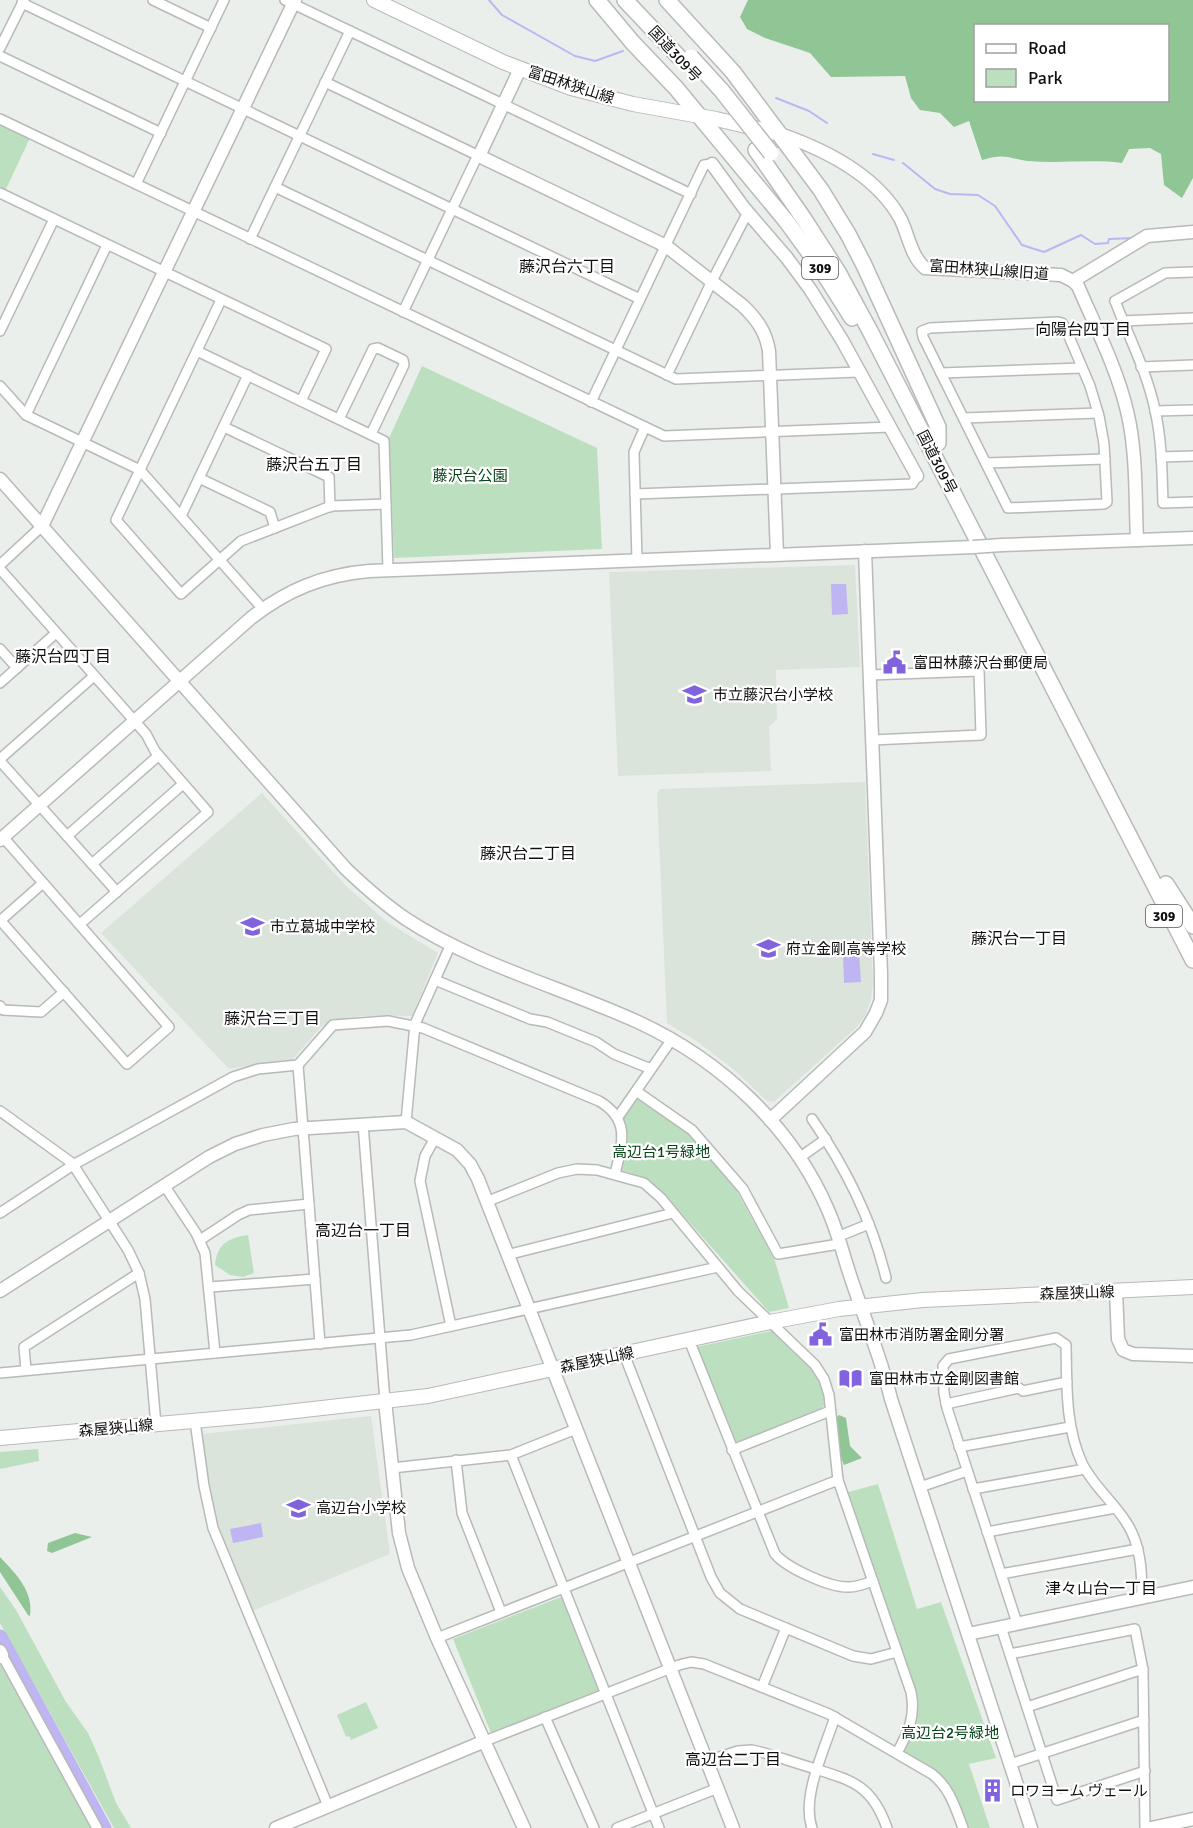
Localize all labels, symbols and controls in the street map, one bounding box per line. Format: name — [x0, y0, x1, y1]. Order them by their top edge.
street label: 国道309号 — [645, 23, 705, 85]
legend — [974, 24, 1169, 102]
text: Road — [1028, 37, 1067, 59]
street label: 富田林狭山線 — [525, 63, 617, 107]
text: Park — [1028, 67, 1063, 89]
district label: 藤沢台六丁目 — [519, 257, 615, 277]
road number: 309 — [802, 257, 838, 279]
street label: 富田林狭山線旧道 — [929, 257, 1049, 283]
district label: 向陽台四丁目 — [1035, 320, 1131, 340]
street label: 国道309号 — [913, 427, 961, 497]
district label: 藤沢台五丁目 — [266, 455, 362, 475]
park label: 藤沢台公園 — [432, 467, 508, 485]
district label: 藤沢台四丁目 — [15, 647, 111, 667]
public building icon: 富田林藤沢台郵便局 — [882, 650, 908, 676]
place label: 富田林藤沢台郵便局 — [913, 654, 1048, 672]
school or university icon: 市立藤沢台小学校 — [682, 682, 708, 708]
place label: 市立藤沢台小学校 — [713, 686, 833, 704]
district label: 藤沢台二丁目 — [480, 844, 576, 864]
road number: 309 — [1146, 905, 1182, 927]
school or university icon: 市立葛城中学校 — [239, 914, 265, 940]
place label: 市立葛城中学校 — [270, 918, 375, 936]
district label: 藤沢台一丁目 — [971, 929, 1067, 949]
school or university icon: 府立金剛高等学校 — [755, 936, 781, 962]
place label: 府立金剛高等学校 — [786, 940, 906, 958]
district label: 藤沢台三丁目 — [224, 1009, 320, 1029]
park label: 高辺台1号緑地 — [612, 1143, 710, 1161]
district label: 高辺台一丁目 — [315, 1221, 411, 1241]
street label: 森屋狭山線 — [1039, 1283, 1115, 1303]
public building icon: 富田林市消防署金剛分署 — [808, 1322, 834, 1348]
place label: 富田林市消防署金剛分署 — [839, 1326, 1004, 1344]
street label: 森屋狭山線 — [558, 1343, 636, 1377]
library icon: 富田林市立金剛図書館 — [838, 1366, 864, 1392]
place label: 富田林市立金剛図書館 — [869, 1370, 1019, 1388]
street label: 森屋狭山線 — [78, 1416, 154, 1440]
school or university icon: 高辺台小学校 — [285, 1495, 311, 1521]
place label: 高辺台小学校 — [316, 1499, 406, 1517]
district label: 津々山台一丁目 — [1045, 1579, 1157, 1599]
park label: 高辺台2号緑地 — [901, 1724, 999, 1742]
district label: 高辺台二丁目 — [685, 1750, 781, 1770]
building icon: ロワヨーム ヴェール — [979, 1778, 1005, 1804]
place label: ロワヨーム ヴェール — [1010, 1782, 1148, 1800]

